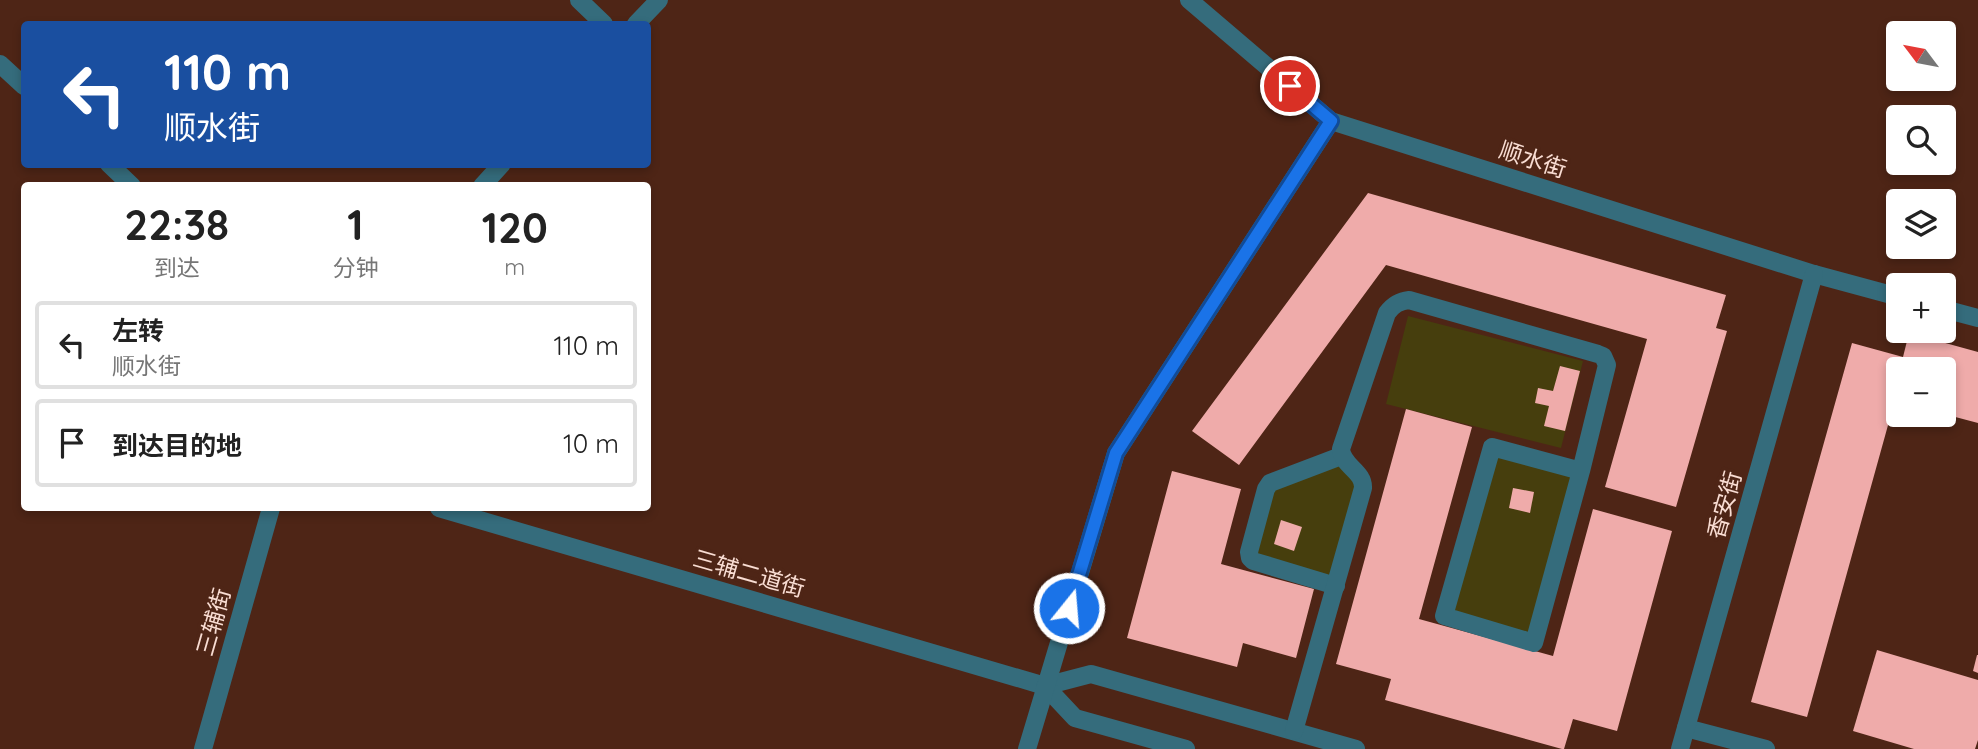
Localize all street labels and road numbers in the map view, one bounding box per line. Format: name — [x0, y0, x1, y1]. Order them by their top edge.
street label: 顺水街 — [1496, 135, 1570, 183]
street label: 香安街 — [1701, 468, 1747, 542]
street label: 三辅二道街 — [690, 543, 808, 603]
street label: 三辅街 — [190, 585, 236, 659]

